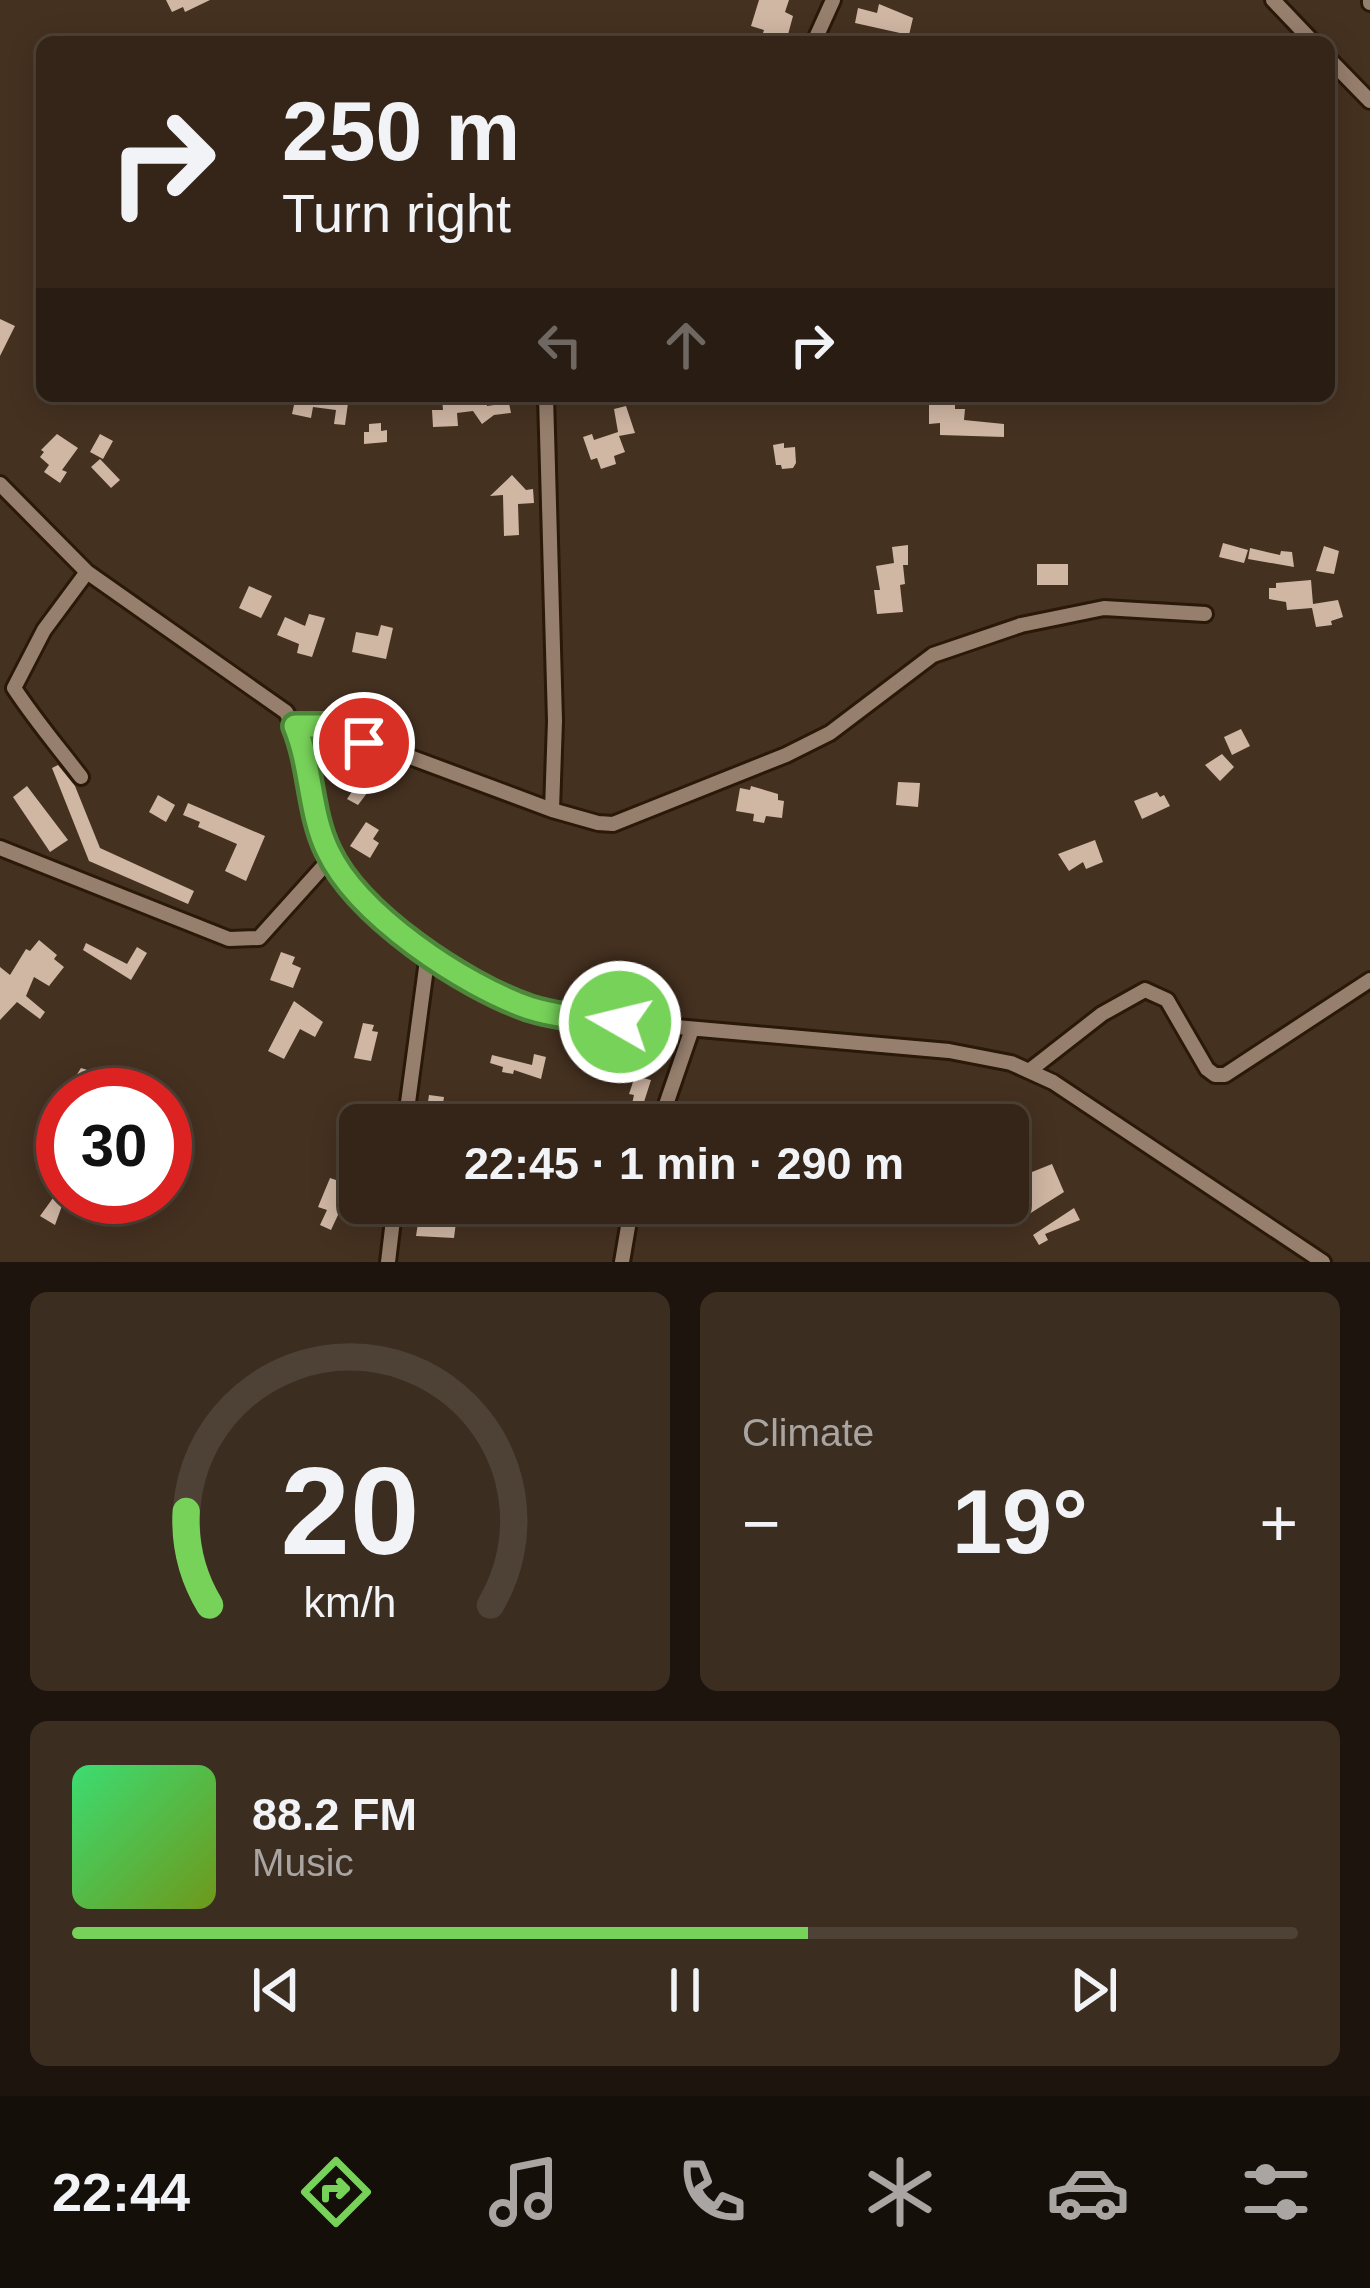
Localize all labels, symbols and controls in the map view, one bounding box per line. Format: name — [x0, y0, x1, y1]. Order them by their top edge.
icon: right — [84, 84, 240, 240]
text: 250 m — [282, 84, 520, 178]
text: Turn right — [282, 183, 511, 243]
icon: left — [527, 312, 593, 378]
icon: ahead — [653, 312, 719, 378]
icon: right — [779, 312, 845, 378]
pin — [313, 692, 415, 794]
icon: arrive — [331, 710, 397, 776]
position arrow — [557, 959, 683, 1085]
speed limit sign: 30 — [36, 1068, 192, 1224]
text: 22:45 · 1 min · 290 m — [464, 1138, 904, 1189]
text: Climate — [742, 1411, 874, 1454]
text: 20 — [281, 1441, 419, 1580]
text: 19° — [952, 1472, 1088, 1572]
text: − — [742, 1486, 781, 1560]
text: + — [1259, 1486, 1298, 1560]
text: km/h — [304, 1577, 396, 1625]
text: 88.2 FM — [252, 1789, 417, 1840]
text: Music — [252, 1841, 354, 1884]
icon: previous — [243, 1957, 309, 2023]
icon: pause — [652, 1957, 718, 2023]
icon: next — [1061, 1957, 1127, 2023]
icon: directions — [294, 2150, 378, 2234]
icon: music — [482, 2150, 566, 2234]
icon: phone — [670, 2150, 754, 2234]
icon: climate — [858, 2150, 942, 2234]
icon: car — [1046, 2150, 1130, 2234]
icon: filters — [1234, 2150, 1318, 2234]
text: 22:44 — [52, 2162, 190, 2222]

